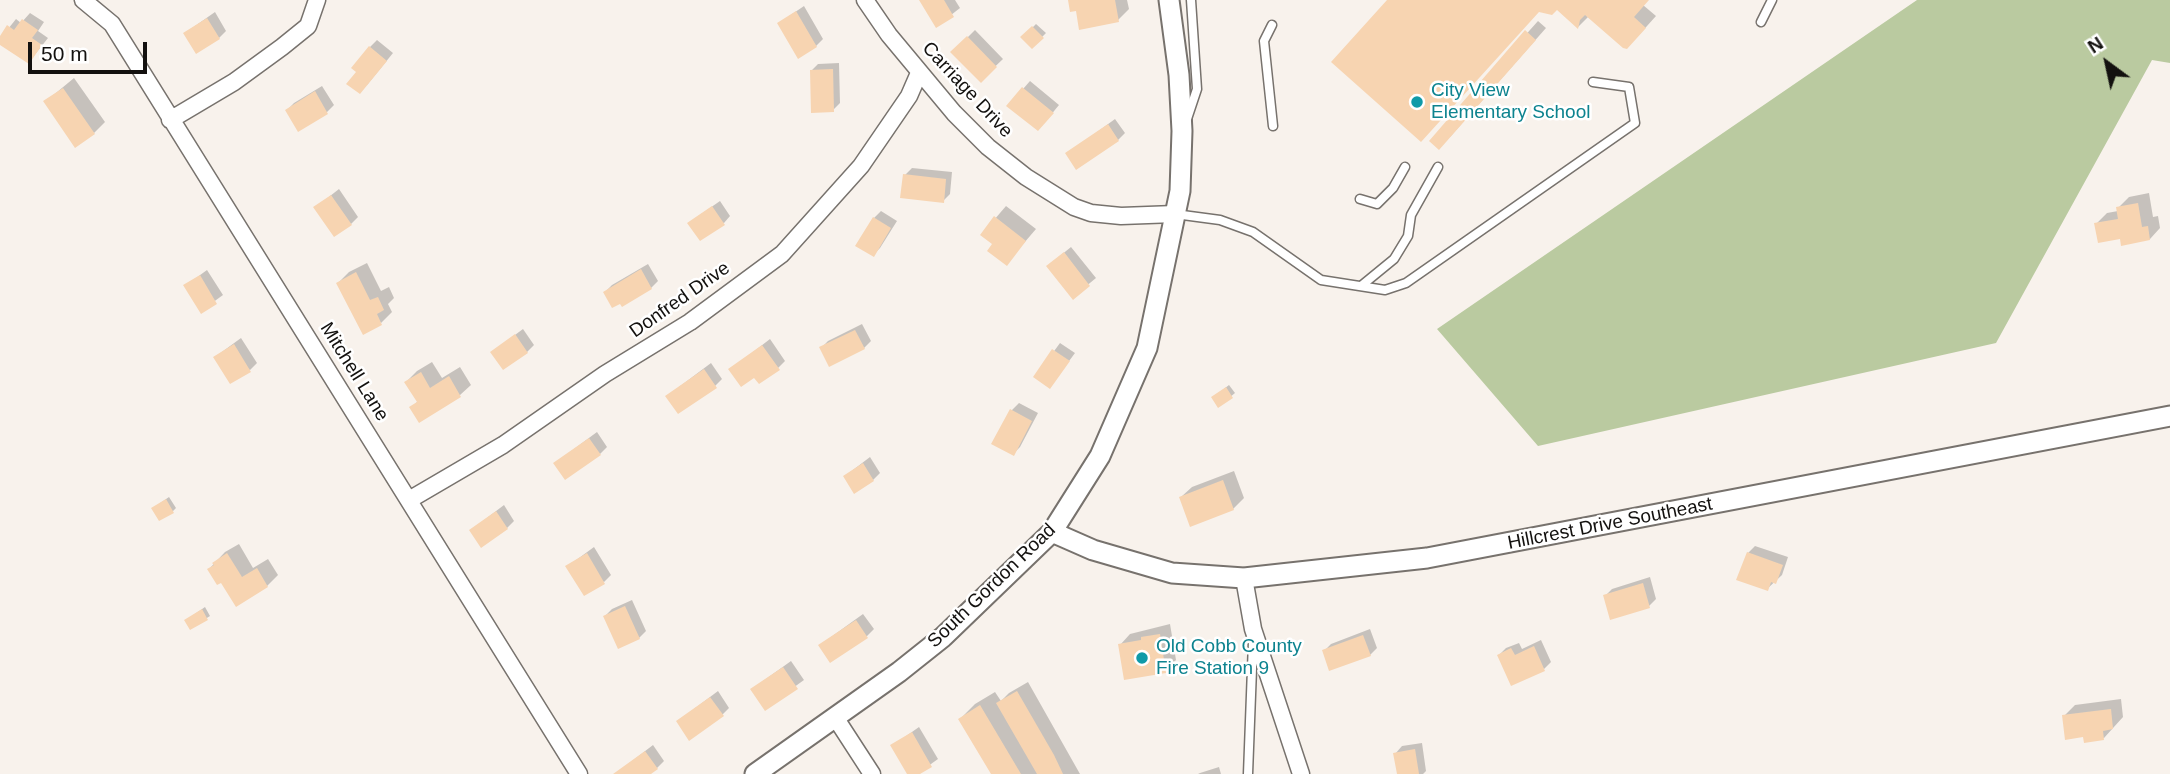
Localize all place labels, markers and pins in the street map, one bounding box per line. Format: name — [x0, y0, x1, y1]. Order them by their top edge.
place label: City View Elementary School — [1431, 80, 1590, 124]
marker: City View Elementary School — [1409, 94, 1425, 110]
place label: Old Cobb County Fire Station 9 — [1156, 636, 1302, 680]
marker: Old Cobb County Fire Station 9 — [1134, 650, 1150, 666]

